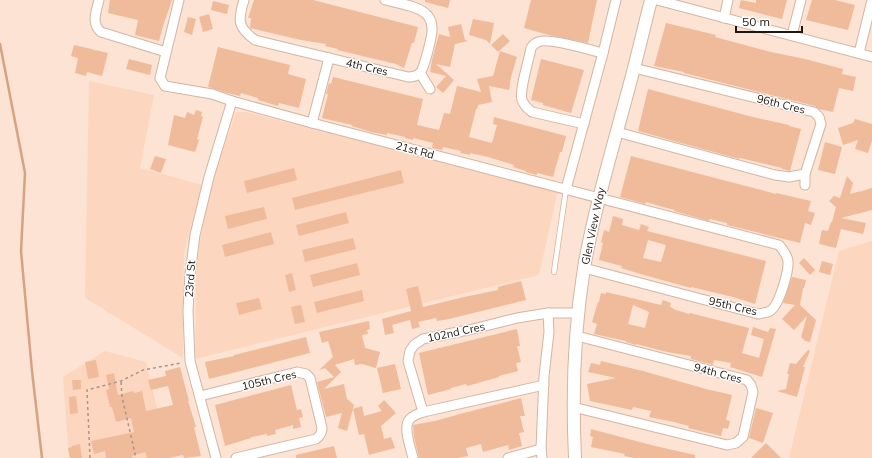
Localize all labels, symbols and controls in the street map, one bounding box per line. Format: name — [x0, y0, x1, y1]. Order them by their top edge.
scale bar — [736, 8, 802, 34]
text: 50 m — [742, 14, 770, 29]
street label: 4th Cres — [345, 55, 389, 79]
street label: 96th Cres — [755, 91, 807, 117]
street label: 21st Rd — [394, 138, 436, 162]
street label: Glen View Way — [578, 186, 608, 266]
street label: 23rd St — [182, 260, 198, 298]
street label: 95th Cres — [707, 294, 759, 318]
street label: 102nd Cres — [426, 319, 486, 345]
street label: 94th Cres — [692, 360, 744, 386]
street label: 105th Cres — [240, 367, 298, 393]

